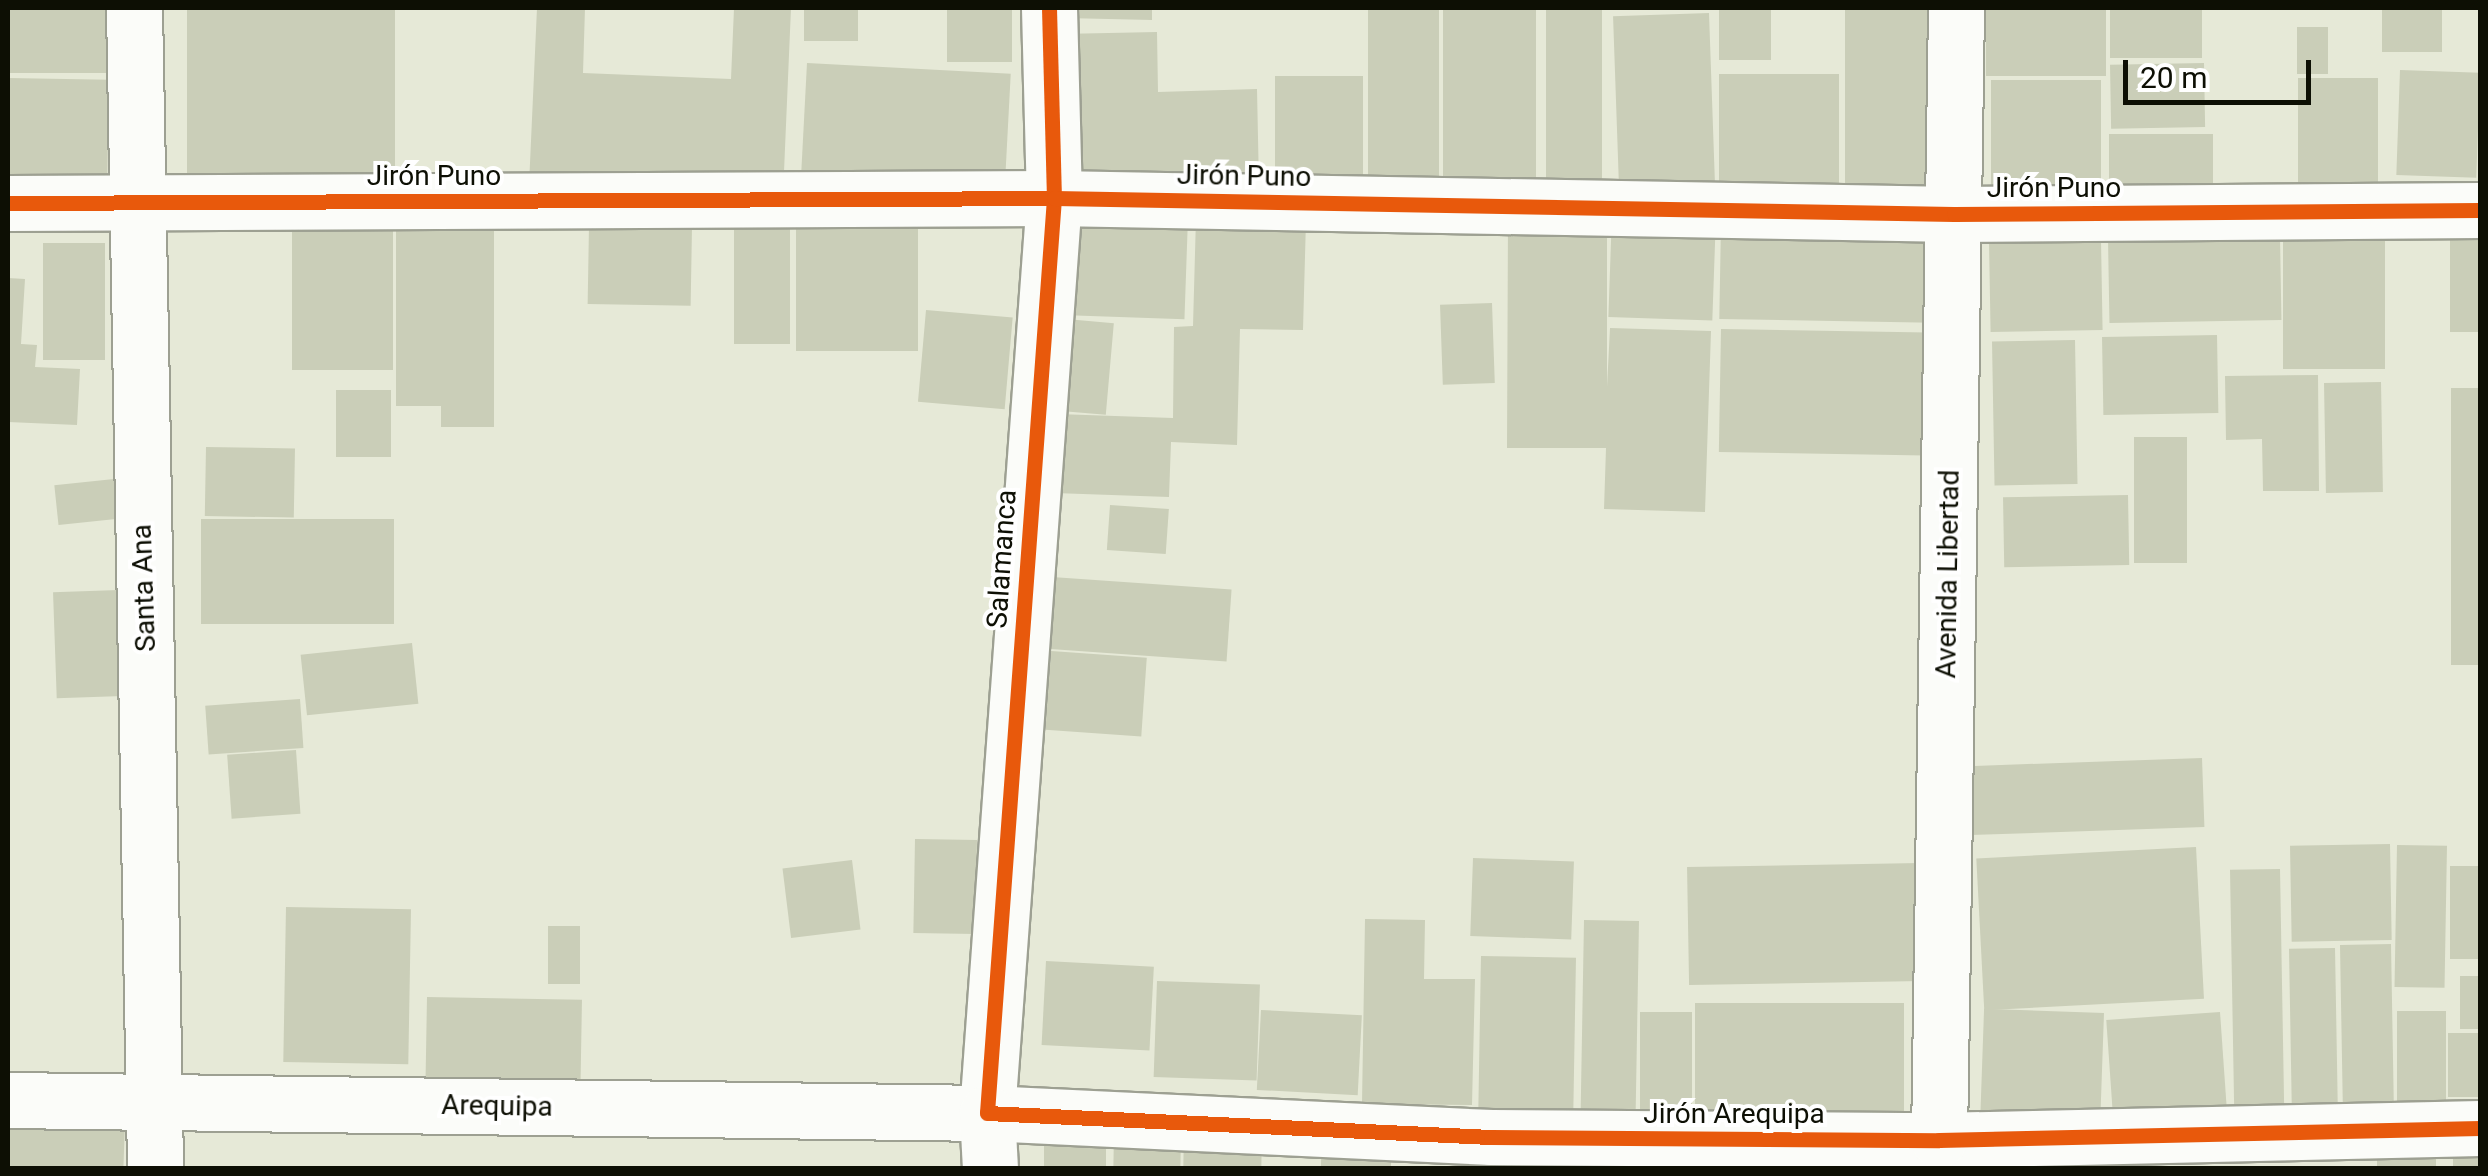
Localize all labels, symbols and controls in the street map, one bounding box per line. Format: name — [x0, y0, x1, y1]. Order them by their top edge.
scale bar — [2128, 40, 2316, 102]
text: 20 m — [2140, 60, 2207, 95]
street label: Jirón Puno — [1177, 158, 1311, 194]
street label: Jirón Puno — [367, 159, 501, 193]
street label: Jirón Puno — [1987, 171, 2121, 205]
street label: Avenida Libertad — [1929, 469, 1967, 679]
street label: Salamanca — [980, 488, 1024, 630]
street label: Santa Ana — [125, 524, 163, 652]
street label: Arequipa — [441, 1088, 553, 1124]
street label: Jirón Arequipa — [1643, 1097, 1825, 1131]

